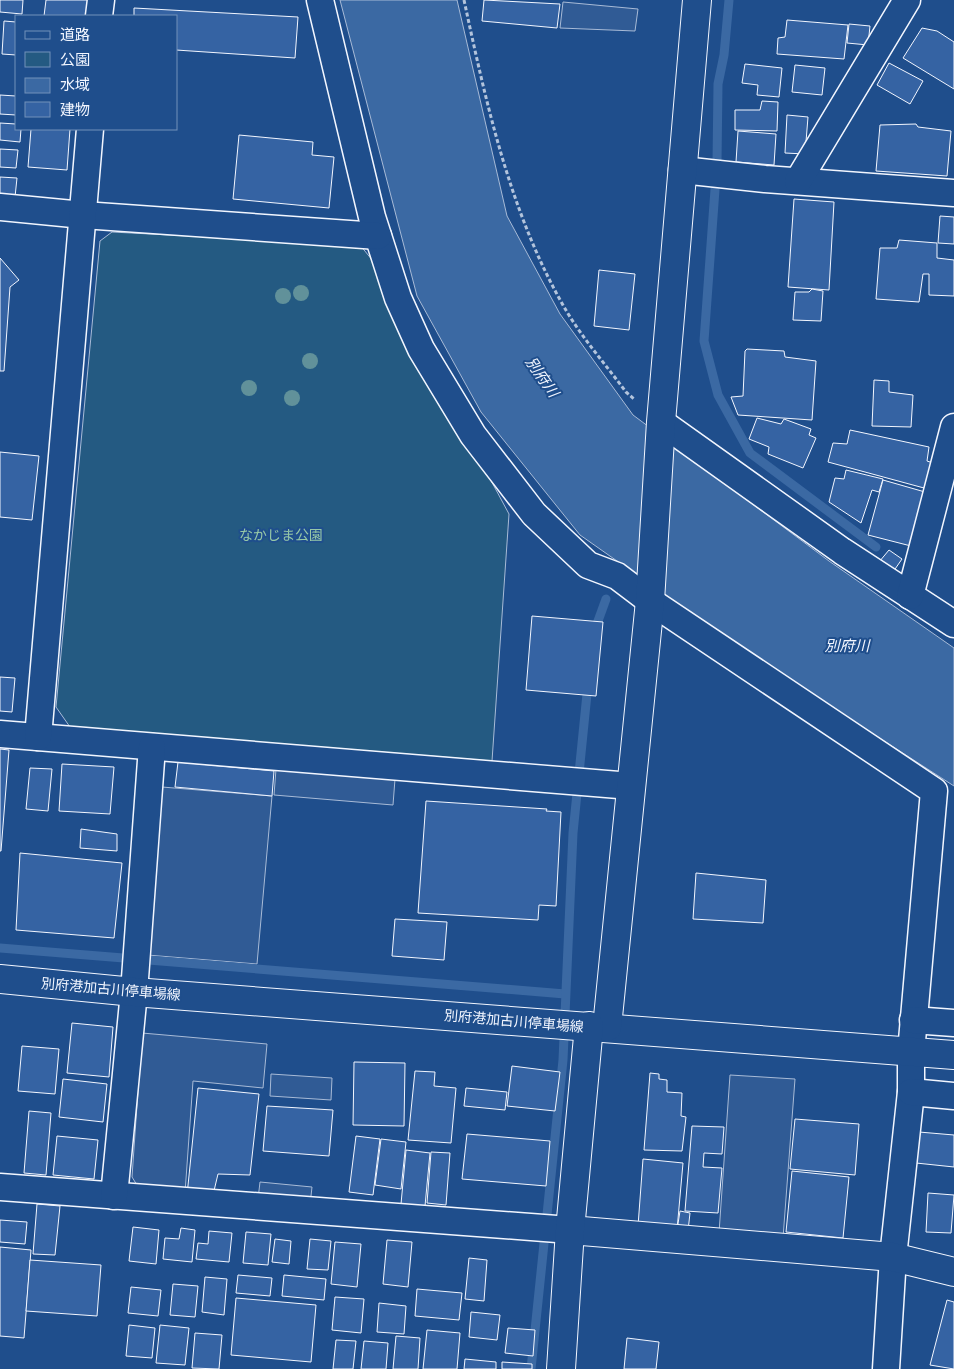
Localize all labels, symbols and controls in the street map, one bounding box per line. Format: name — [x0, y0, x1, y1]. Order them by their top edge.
legend — [15, 15, 178, 130]
text: 道路 — [60, 25, 90, 45]
text: 公園 — [60, 50, 90, 70]
text: 水域 — [60, 75, 90, 95]
text: 建物 — [60, 100, 90, 120]
water label: 別府川 — [521, 353, 564, 403]
park label: なかじま公園 — [239, 526, 323, 544]
water label: 別府川 — [824, 636, 871, 656]
street label: 別府港加古川停車場線 — [40, 974, 182, 1004]
street label: 別府港加古川停車場線 — [443, 1006, 585, 1036]

